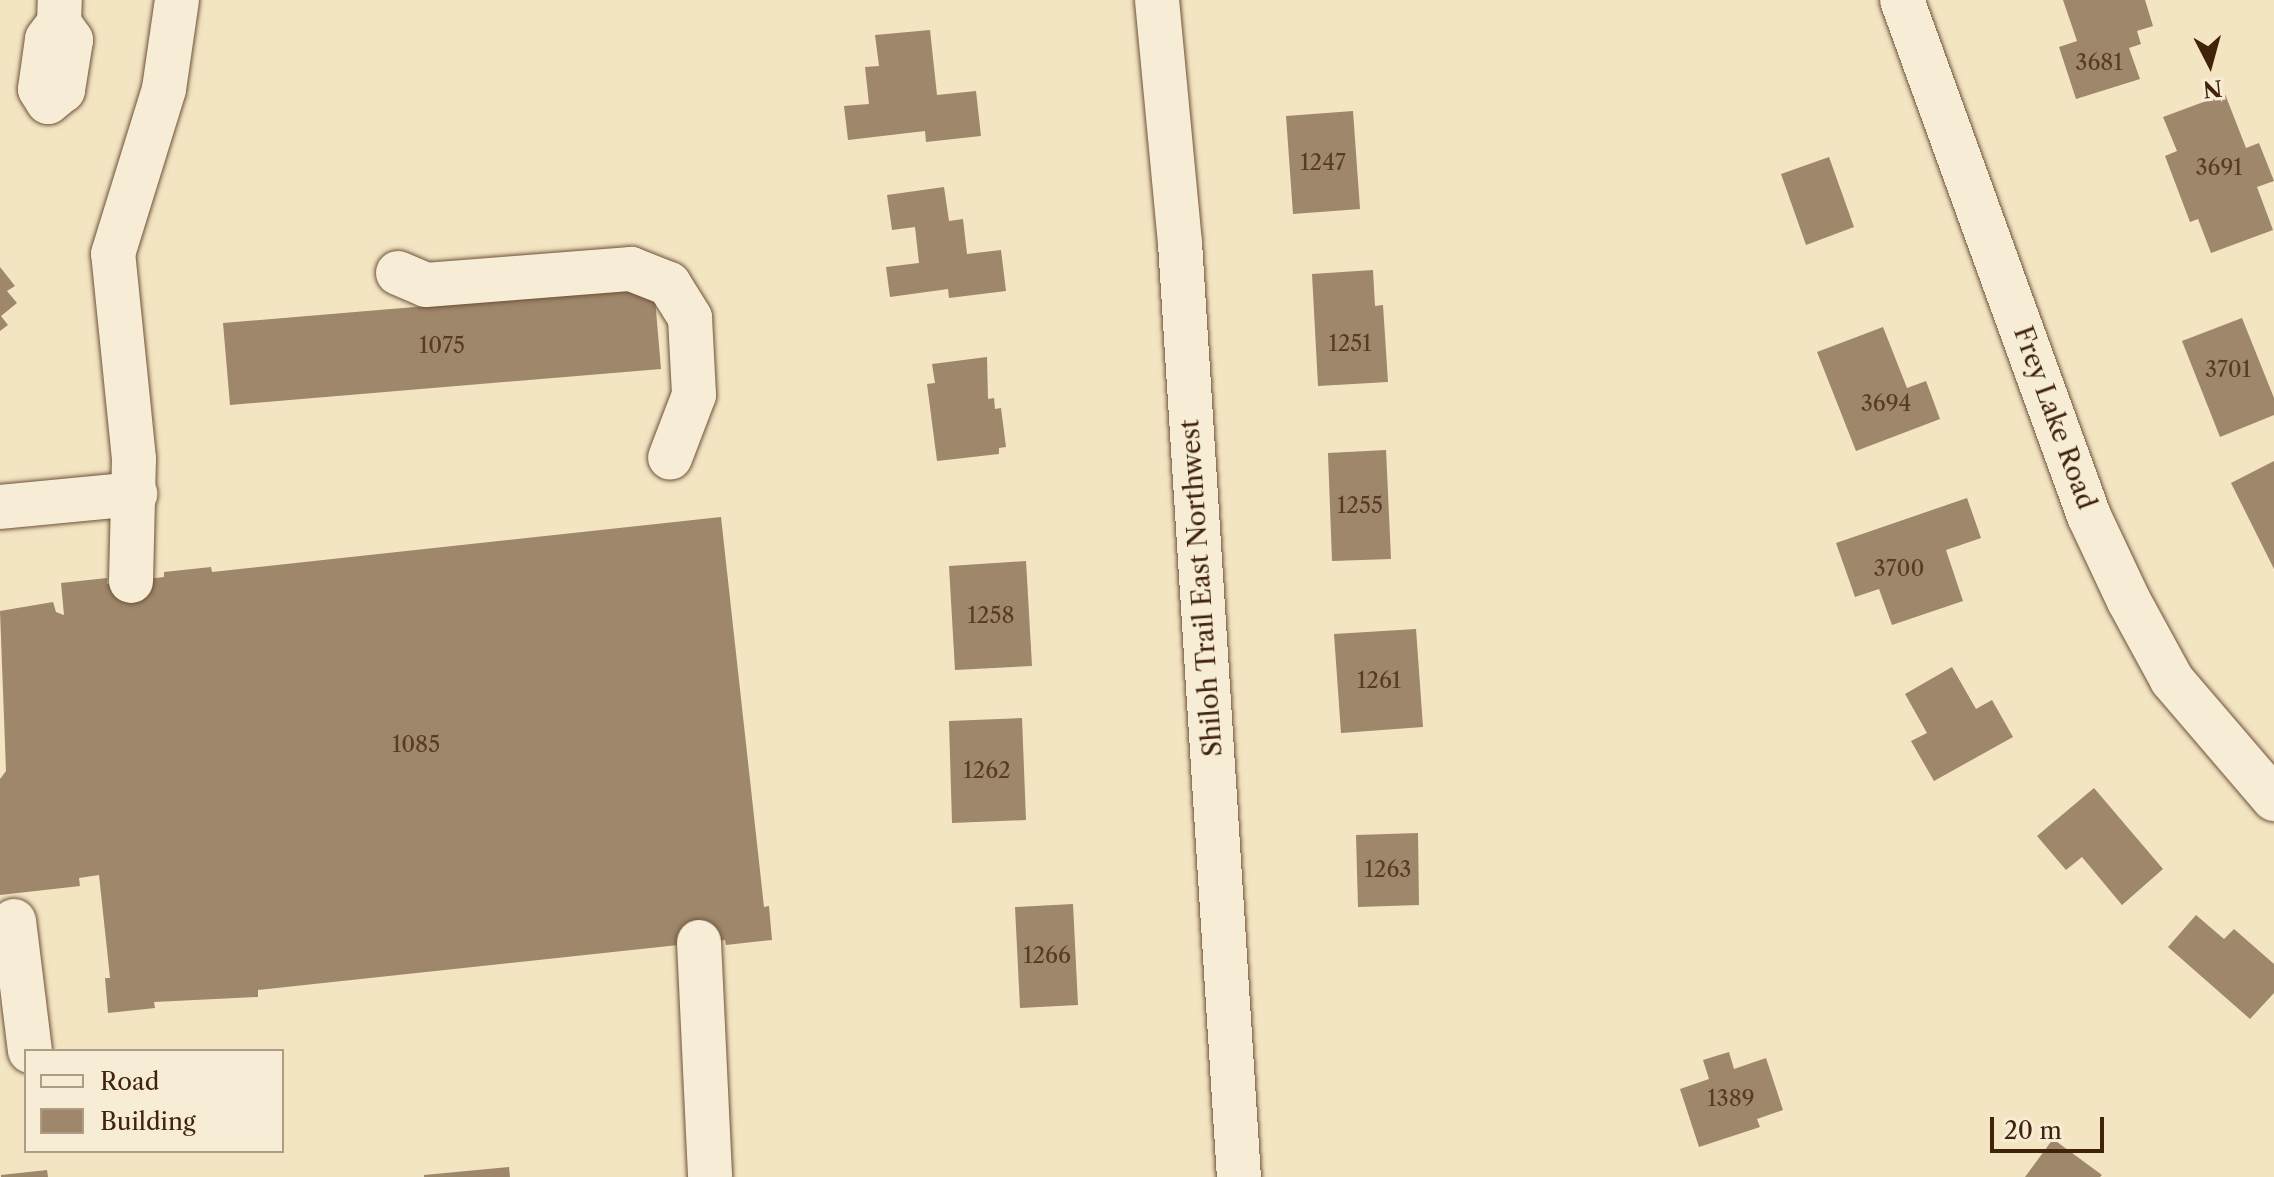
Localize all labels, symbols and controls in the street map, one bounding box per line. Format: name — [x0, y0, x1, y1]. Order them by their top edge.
north arrow — [2170, 24, 2250, 104]
house number: 3681 — [2075, 50, 2123, 76]
text: N — [2202, 74, 2223, 103]
house number: 1247 — [1300, 150, 1346, 176]
house number: 3691 — [2195, 155, 2243, 181]
street label: Frey Lake Road — [2006, 322, 2102, 514]
house number: 1251 — [1328, 331, 1372, 357]
house number: 1075 — [419, 333, 465, 359]
house number: 3701 — [2205, 357, 2251, 383]
house number: 3694 — [1861, 391, 1911, 417]
street label: Shiloh Trail East Northwest — [1175, 418, 1229, 758]
house number: 1255 — [1337, 493, 1383, 519]
house number: 3700 — [1874, 556, 1924, 582]
house number: 1258 — [968, 603, 1014, 629]
house number: 1261 — [1357, 668, 1401, 694]
house number: 1085 — [392, 732, 440, 758]
house number: 1262 — [963, 758, 1011, 784]
house number: 1263 — [1365, 857, 1411, 883]
house number: 1266 — [1023, 943, 1071, 969]
legend — [24, 1049, 284, 1153]
text: Road — [100, 1067, 159, 1096]
house number: 1389 — [1707, 1086, 1755, 1112]
scale bar — [1994, 1101, 2108, 1151]
text: Building — [100, 1107, 196, 1136]
text: 20 m — [2004, 1116, 2062, 1145]

